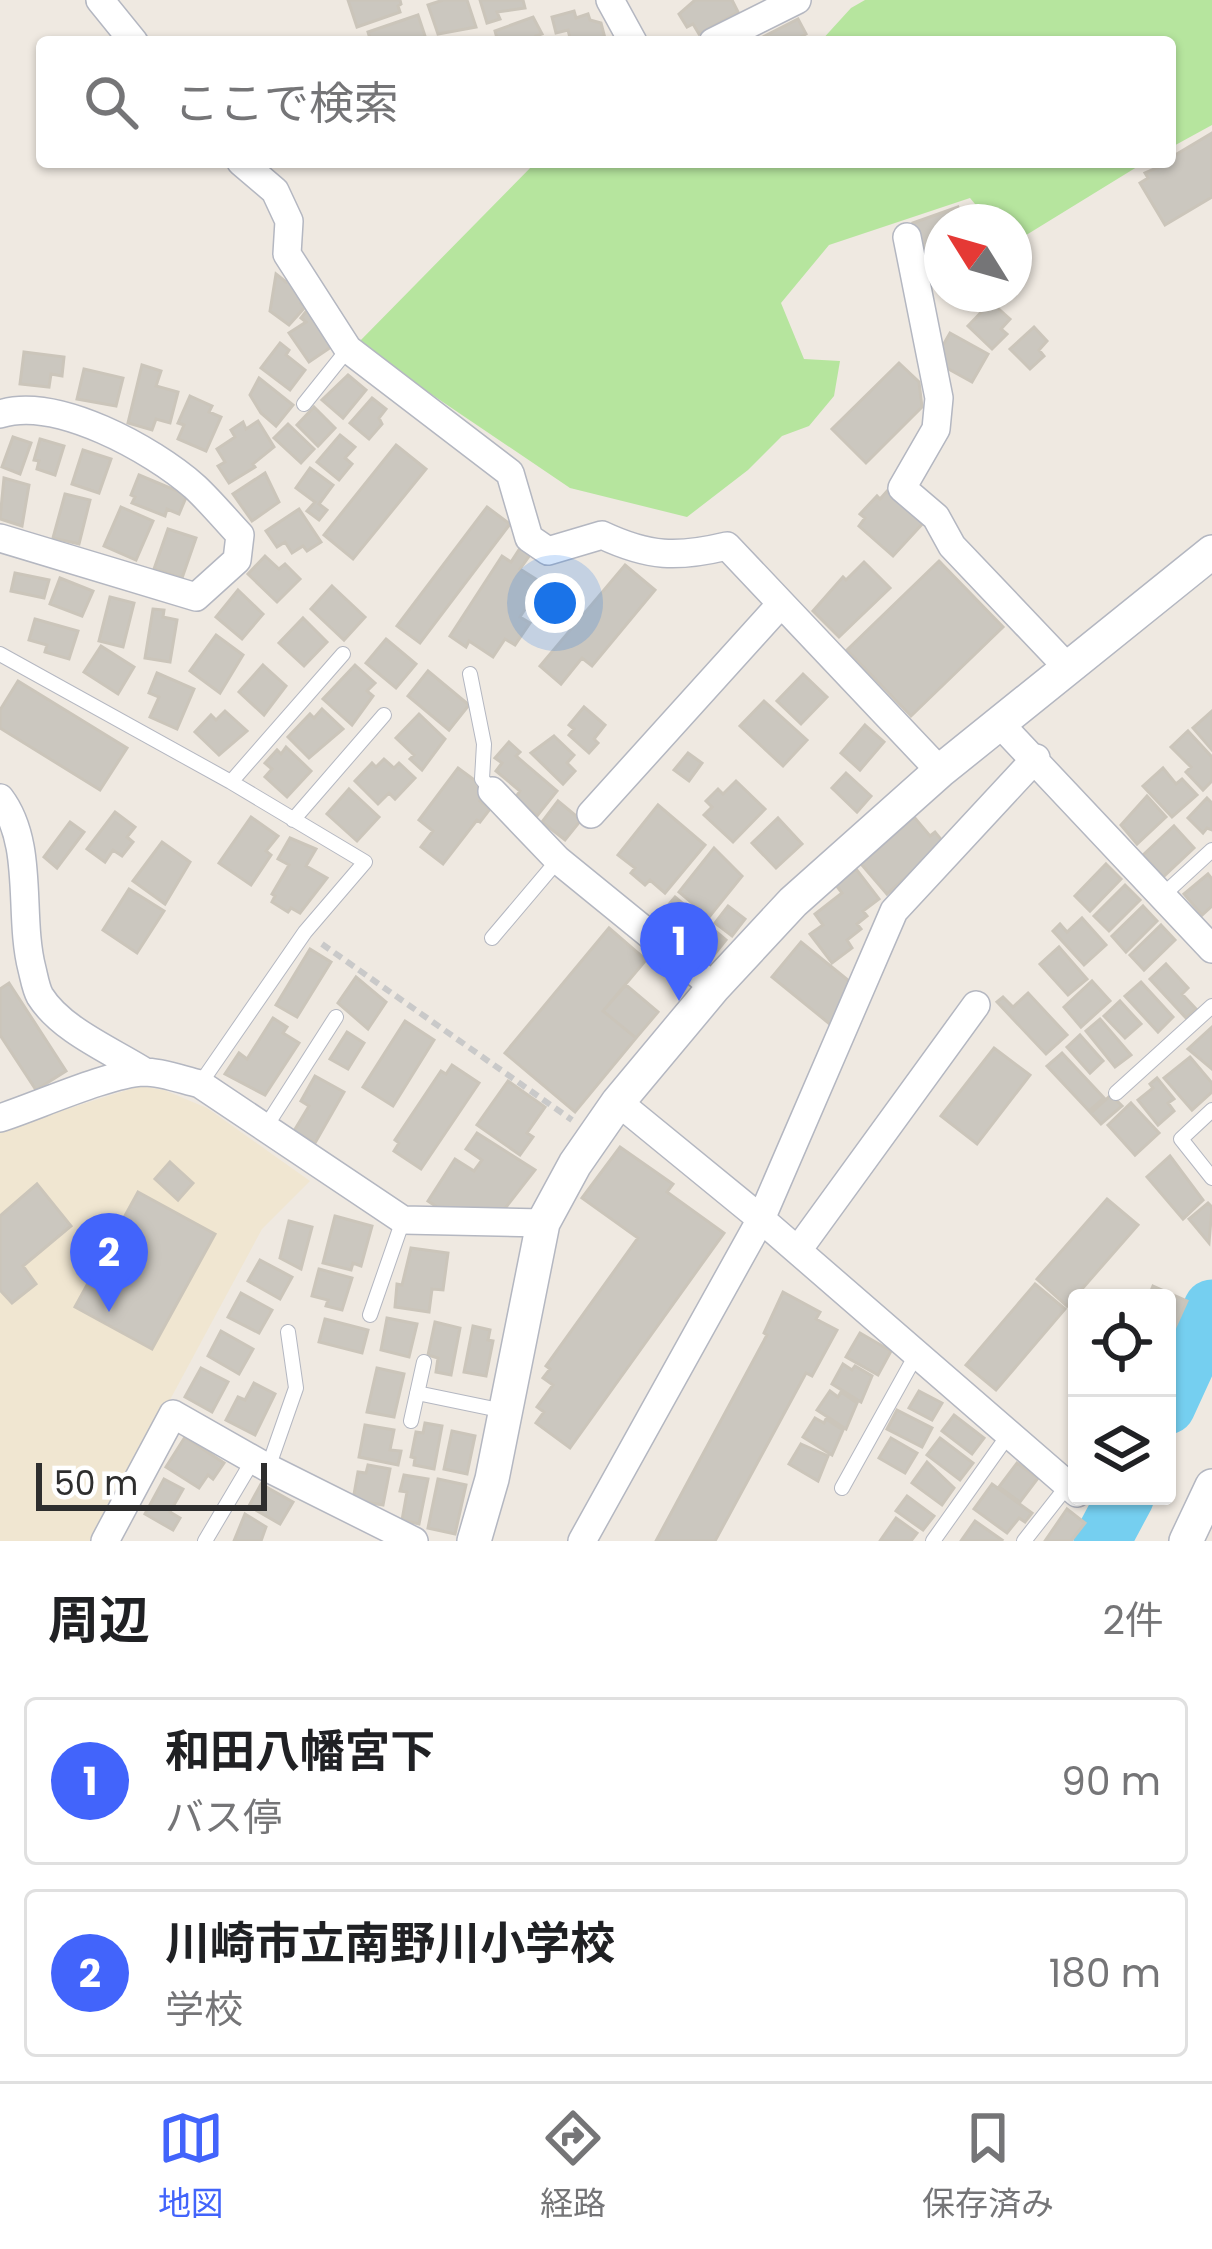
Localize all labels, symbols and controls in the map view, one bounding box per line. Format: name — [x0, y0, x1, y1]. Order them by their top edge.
search box — [36, 36, 1176, 168]
icon: search — [78, 69, 144, 135]
text: ここで検索 — [174, 72, 399, 135]
north arrow — [924, 204, 1032, 312]
your location — [525, 573, 585, 633]
pin: 1 — [640, 902, 718, 1001]
pin: 2 — [70, 1213, 148, 1312]
map controls — [1068, 1289, 1176, 1505]
button: locate — [1068, 1289, 1176, 1397]
button: layers — [1068, 1397, 1176, 1505]
scale bar — [36, 1457, 267, 1510]
text: 50 m — [54, 1460, 138, 1507]
text: 周辺 — [48, 1584, 150, 1656]
text: 2件 — [1103, 1593, 1164, 1648]
text: 和田八幡宮下 — [165, 1720, 435, 1783]
text: 1 — [83, 1754, 97, 1809]
text: 90 m — [1061, 1754, 1161, 1809]
text: バス停 — [165, 1790, 282, 1845]
text: 川崎市立南野川小学校 — [165, 1912, 615, 1975]
text: 2 — [79, 1946, 101, 2001]
text: 180 m — [1049, 1946, 1161, 2001]
text: 学校 — [165, 1982, 243, 2037]
tab: 地図 — [158, 2105, 224, 2229]
tab: 経路 — [540, 2105, 606, 2229]
tab: 保存済み — [922, 2105, 1054, 2229]

